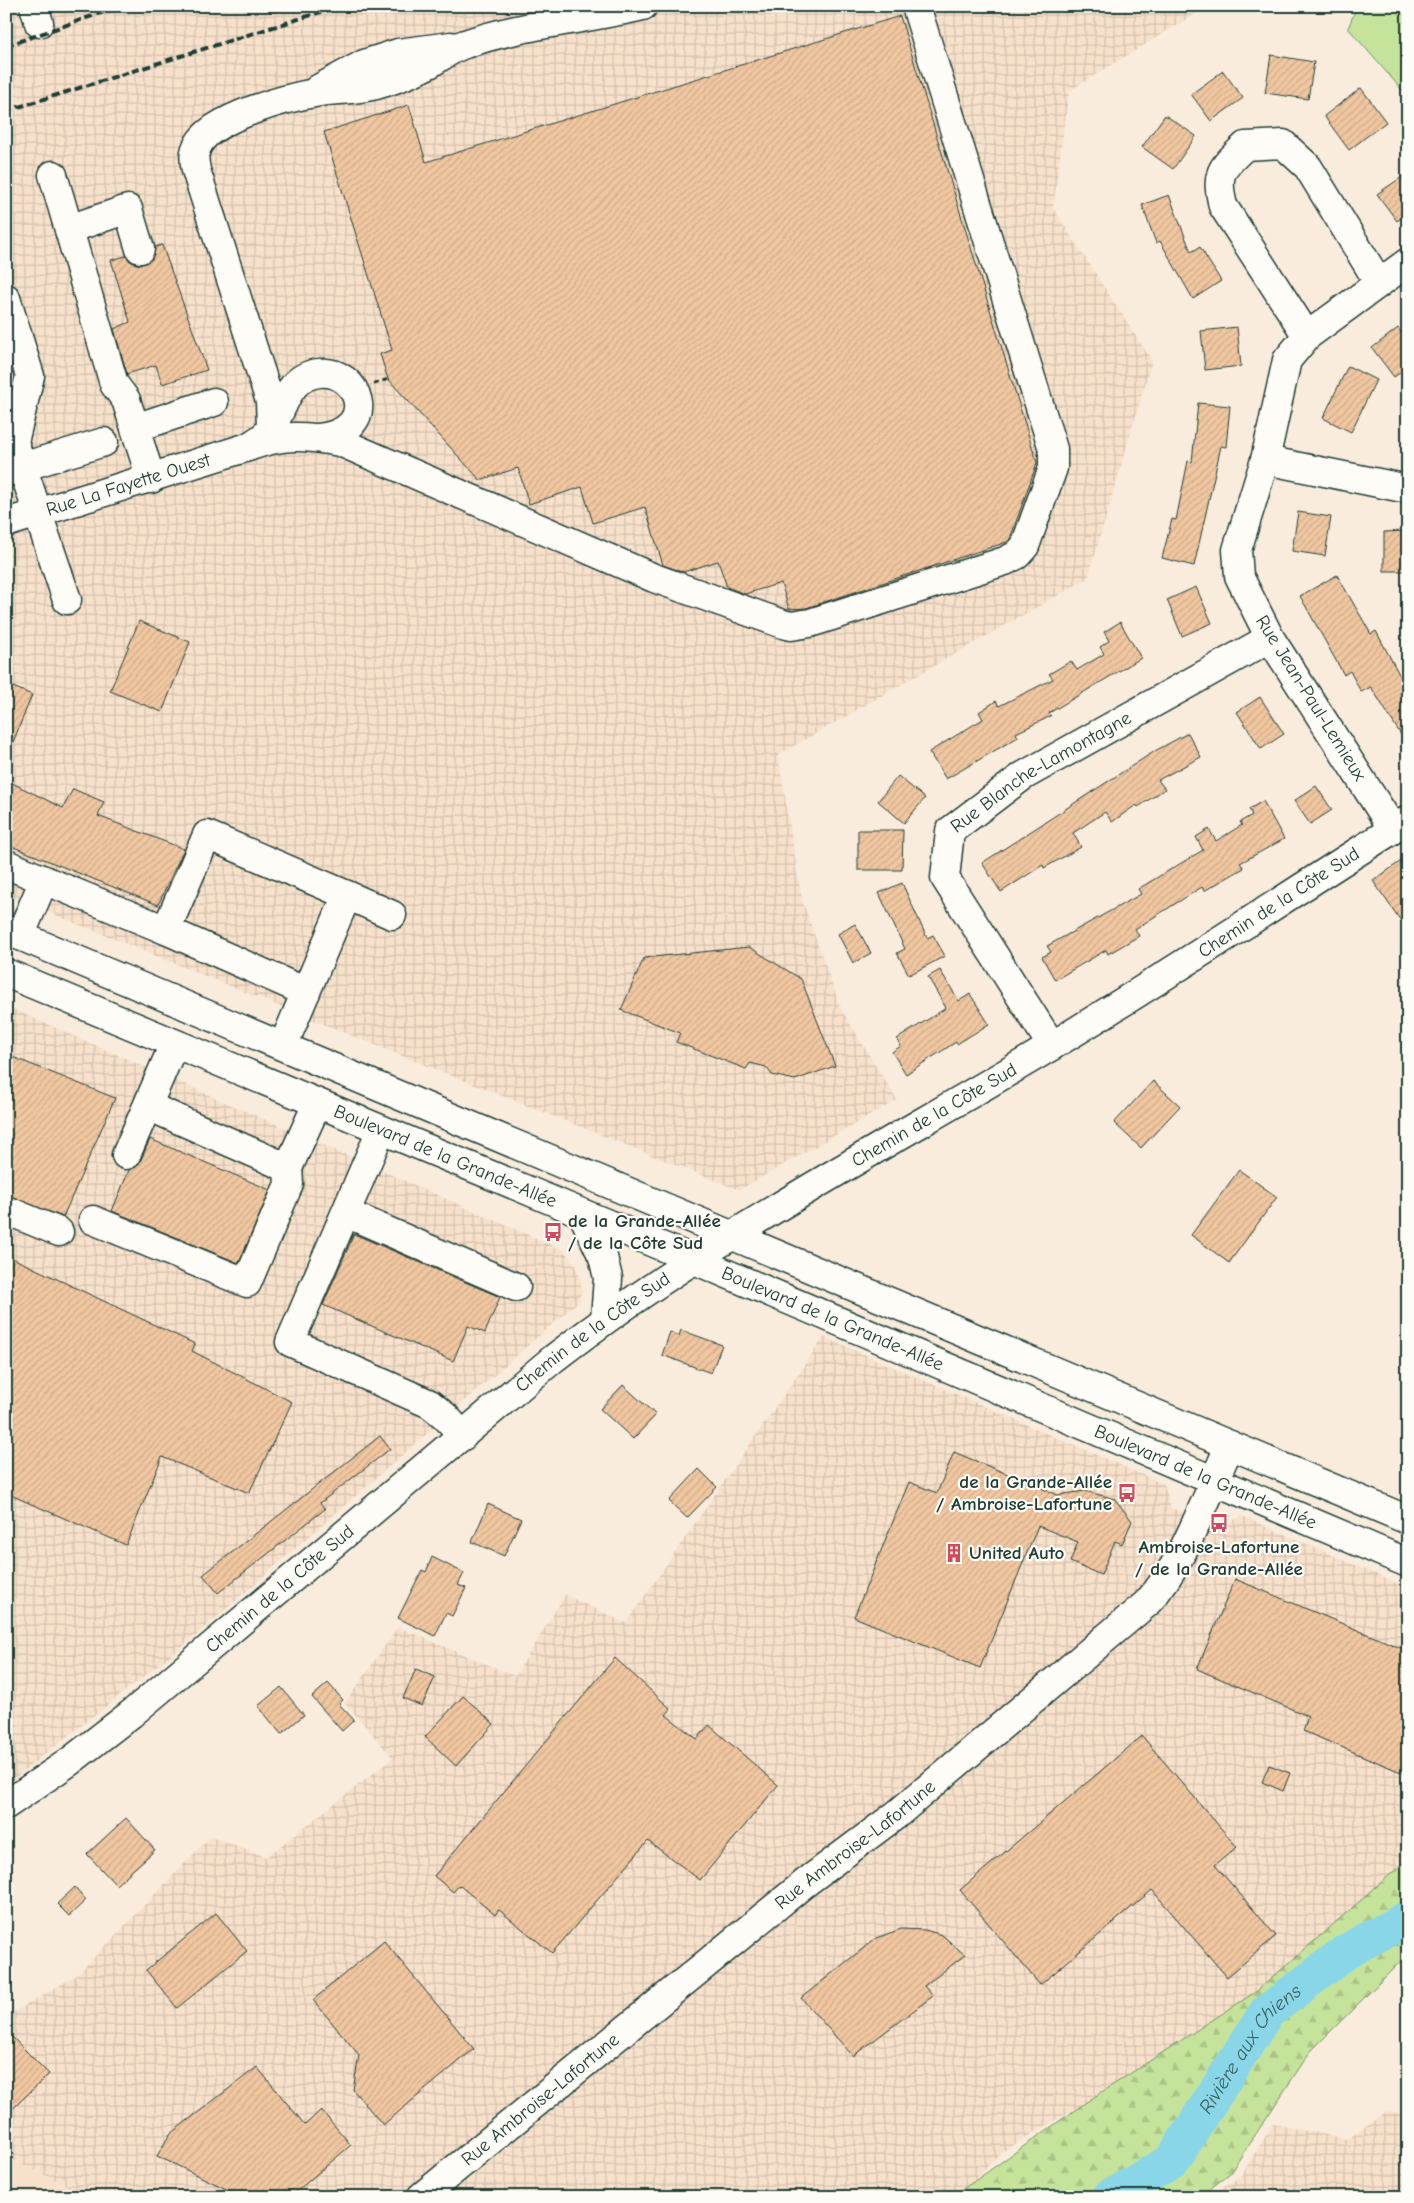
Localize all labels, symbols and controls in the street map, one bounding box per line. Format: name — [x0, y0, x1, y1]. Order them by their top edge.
street label: Rue La Fayette Ouest — [43, 448, 213, 521]
street label: Rue Jean-Paul-Lemieux — [1251, 611, 1372, 786]
street label: Rue Blanche-Lamontagne — [946, 707, 1135, 838]
street label: Chemin de la Côte Sud — [1194, 843, 1363, 962]
street label: Chemin de la Côte Sud — [848, 1058, 1021, 1172]
street label: Boulevard de la Grande-Allée — [331, 1100, 560, 1212]
place label: de la Grande-Allée / de la Côte Sud — [568, 1210, 721, 1254]
bus stop icon: de la Grande-Allée / de la Côte Sud — [542, 1221, 564, 1243]
street label: Boulevard de la Grande-Allée — [718, 1262, 947, 1376]
street label: Chemin de la Côte Sud — [511, 1268, 674, 1397]
street label: Boulevard de la Grande-Allée — [1091, 1420, 1320, 1534]
place label: de la Grande-Allée / Ambroise-Lafortune — [936, 1471, 1112, 1515]
bus stop icon: de la Grande-Allée / Ambroise-Lafortune — [1116, 1482, 1138, 1504]
bus stop icon: Ambroise-Lafortune / de la Grande-Allée — [1208, 1512, 1230, 1534]
street label: Chemin de la Côte Sud — [201, 1520, 358, 1658]
place label: Ambroise-Lafortune / de la Grande-Allée — [1135, 1536, 1303, 1580]
building icon: United Auto — [943, 1542, 965, 1564]
place label: United Auto — [969, 1542, 1065, 1564]
street label: Rue Ambroise-Lafortune — [770, 1776, 940, 1914]
water label: Rivière aux Chiens — [1194, 1979, 1306, 2118]
street label: Rue Ambroise-Lafortune — [457, 2029, 624, 2170]

